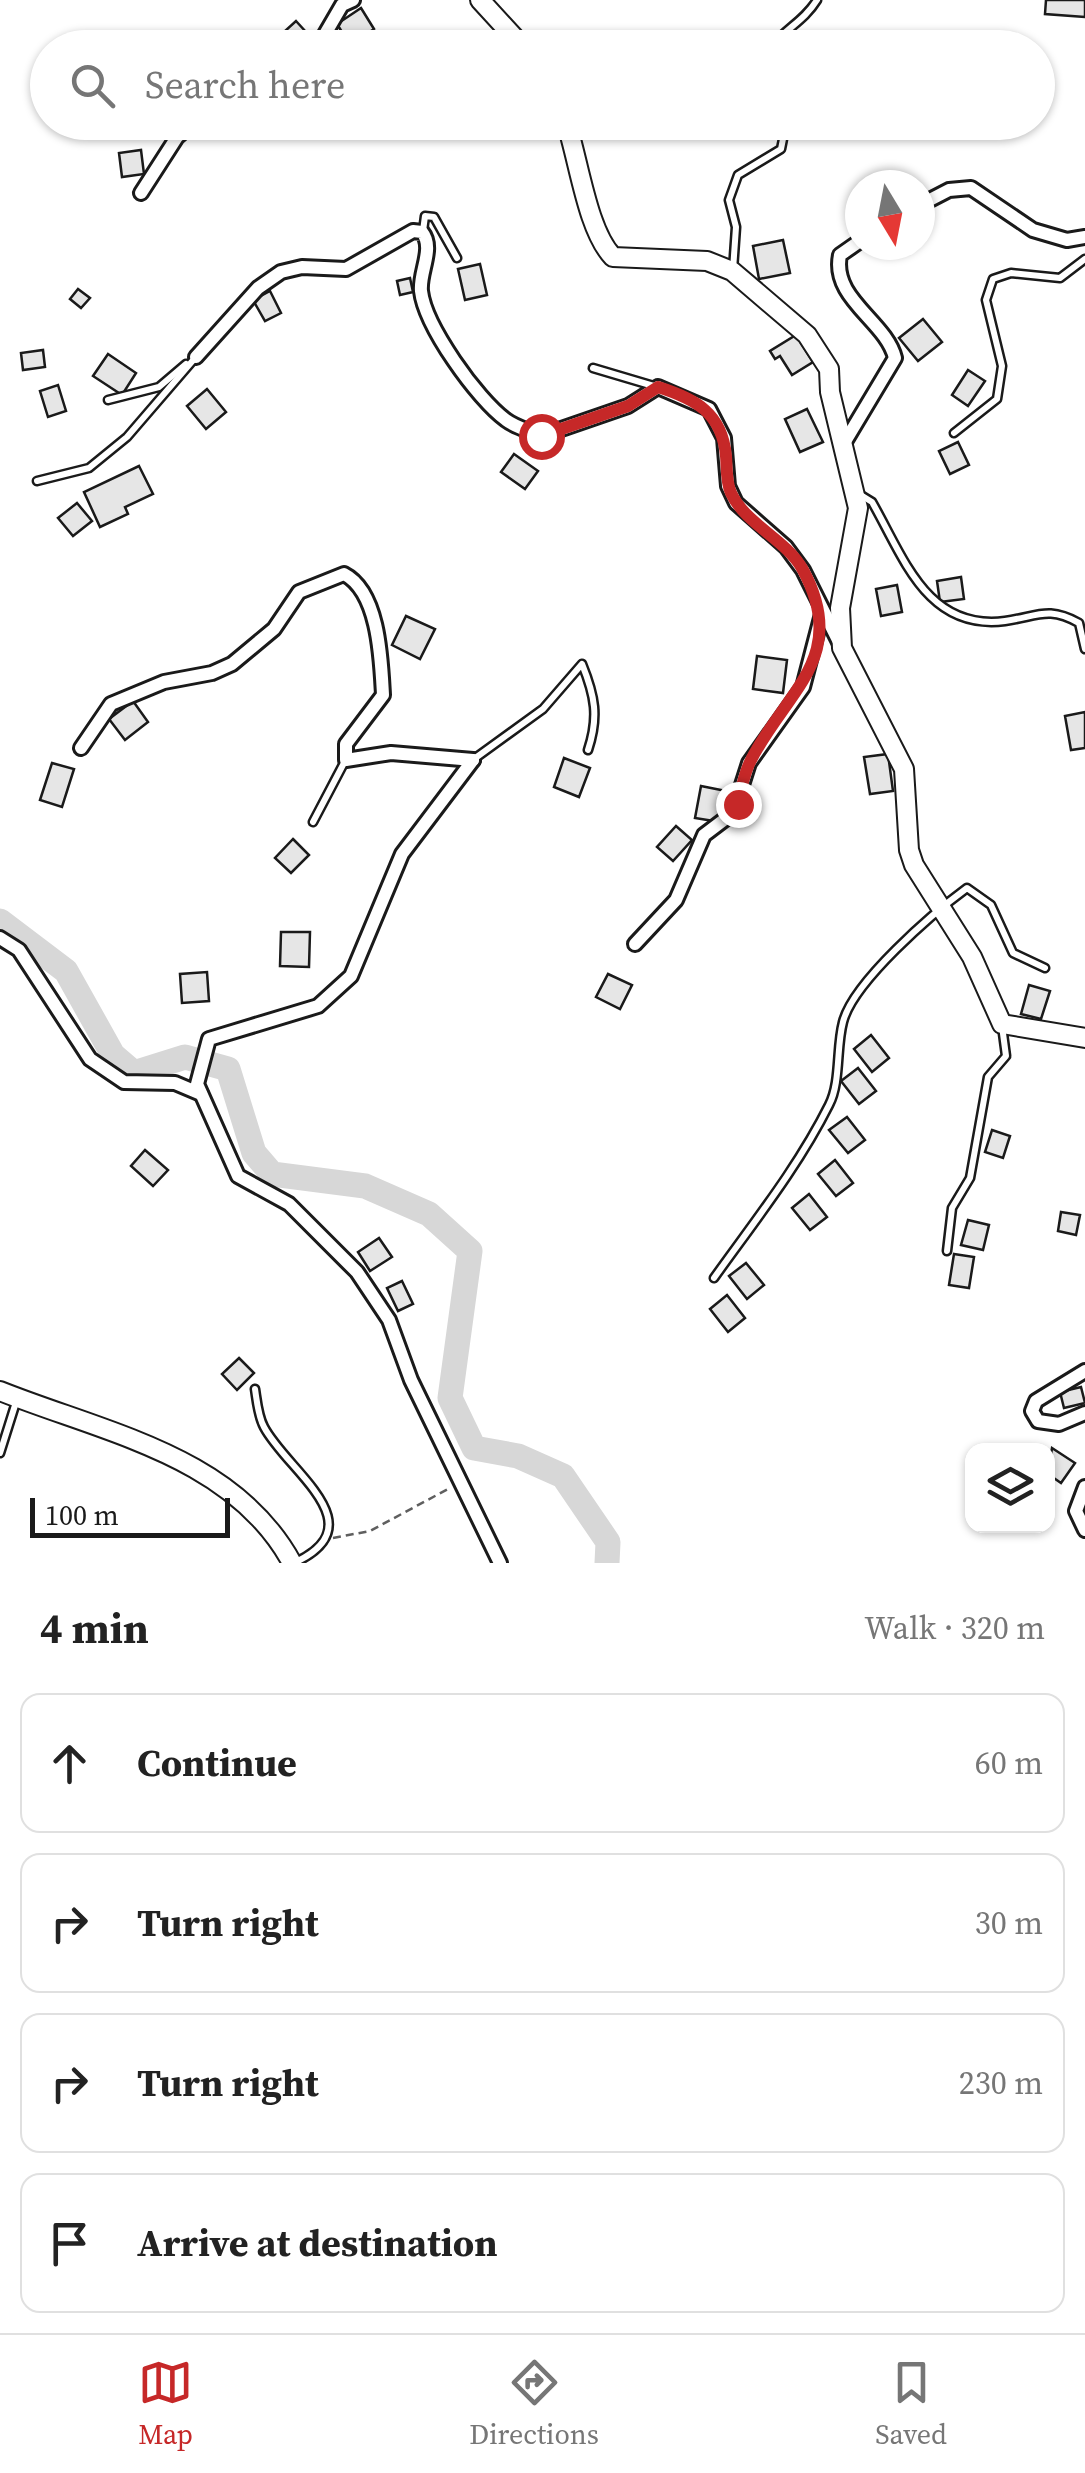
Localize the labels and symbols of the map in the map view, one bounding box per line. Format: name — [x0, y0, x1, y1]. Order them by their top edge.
north arrow — [845, 170, 935, 260]
route start — [519, 414, 565, 460]
route end — [716, 782, 762, 828]
scale bar — [30, 1493, 230, 1538]

